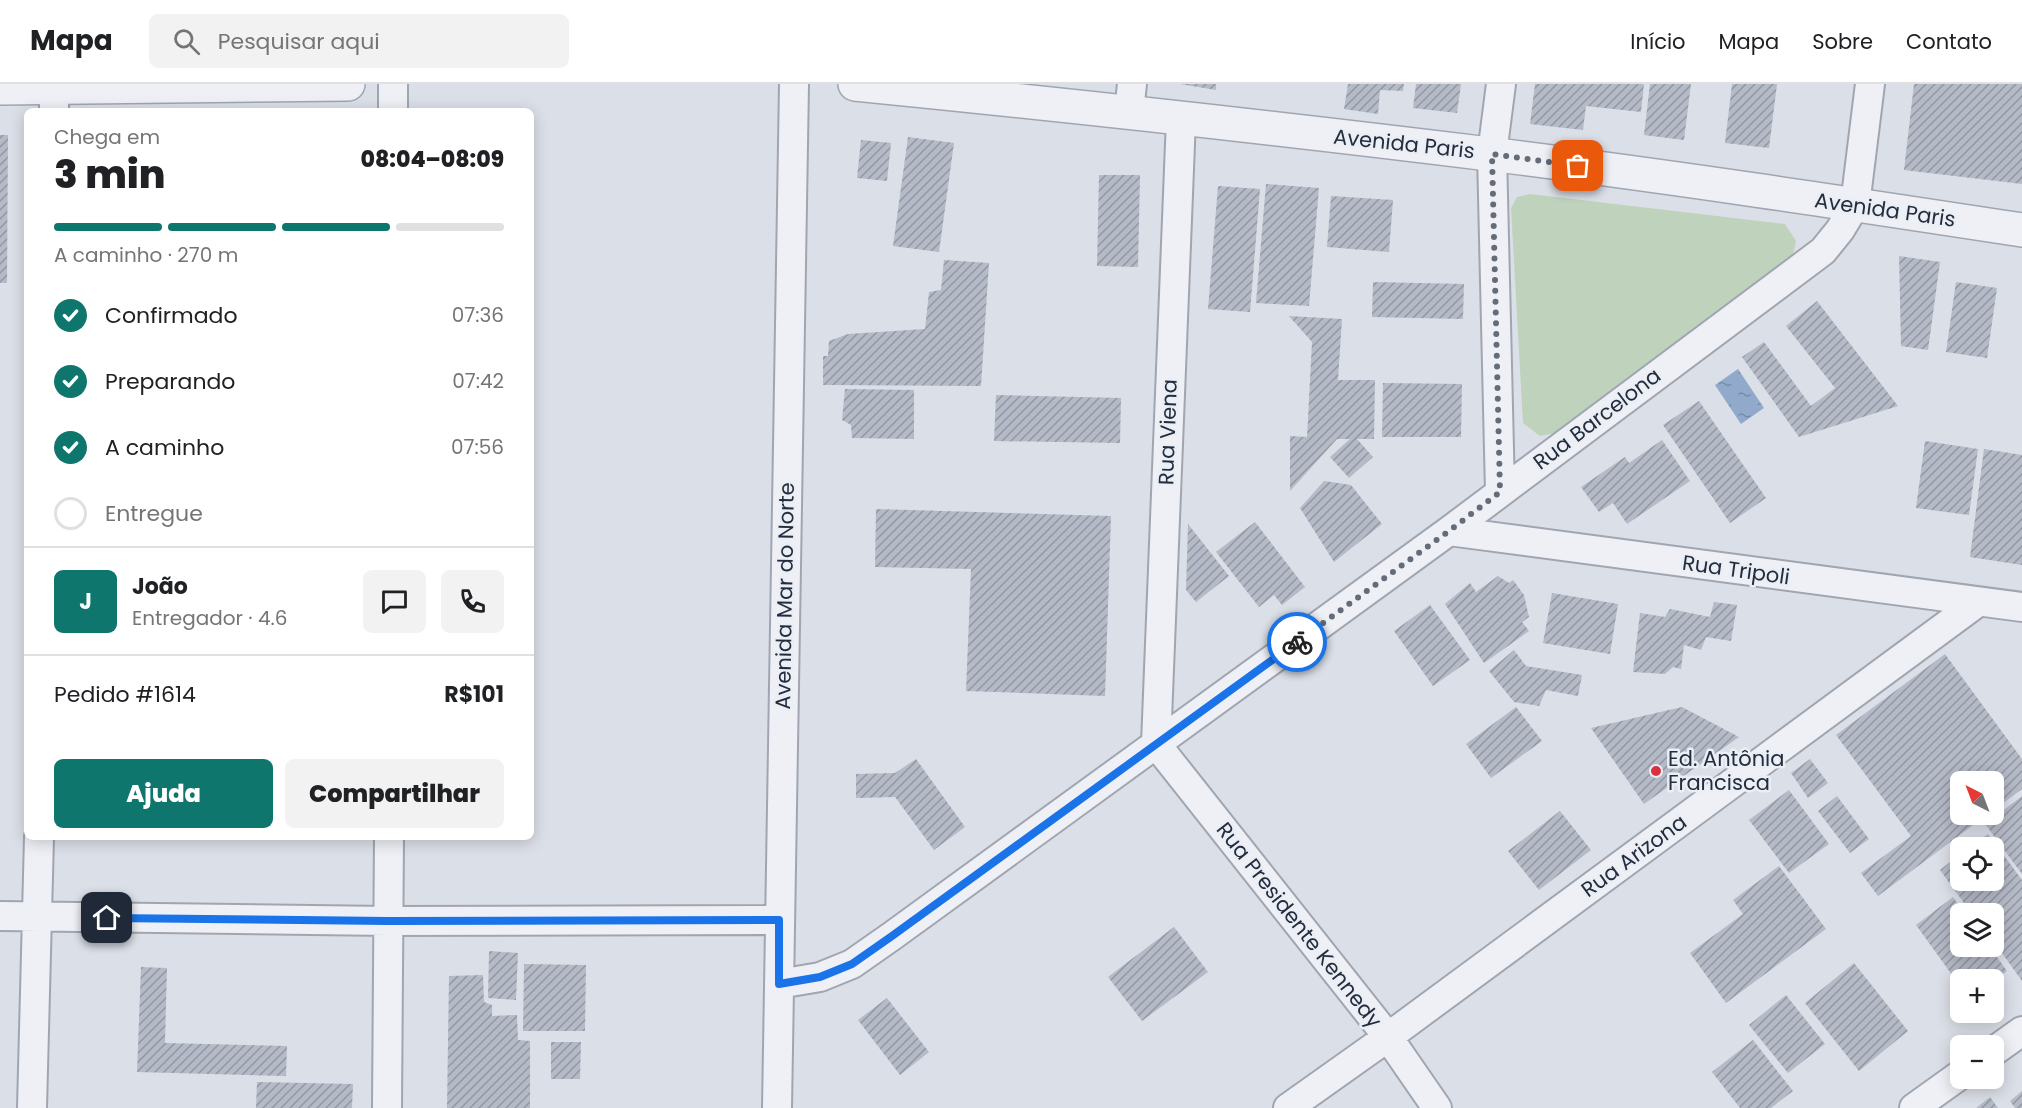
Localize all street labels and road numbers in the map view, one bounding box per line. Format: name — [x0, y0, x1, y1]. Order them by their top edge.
street label: Avenida Paris — [1332, 122, 1476, 165]
street label: Avenida Paris — [1813, 185, 1957, 234]
street label: Rua Barcelona — [1527, 361, 1666, 476]
street label: Rua Viena — [1151, 378, 1184, 485]
street label: Avenida Mar do Norte — [768, 482, 801, 710]
street label: Rua Tripoli — [1680, 548, 1792, 591]
street label: Rua Arizona — [1575, 807, 1692, 904]
street label: Rua Presidente Kennedy — [1210, 816, 1389, 1034]

